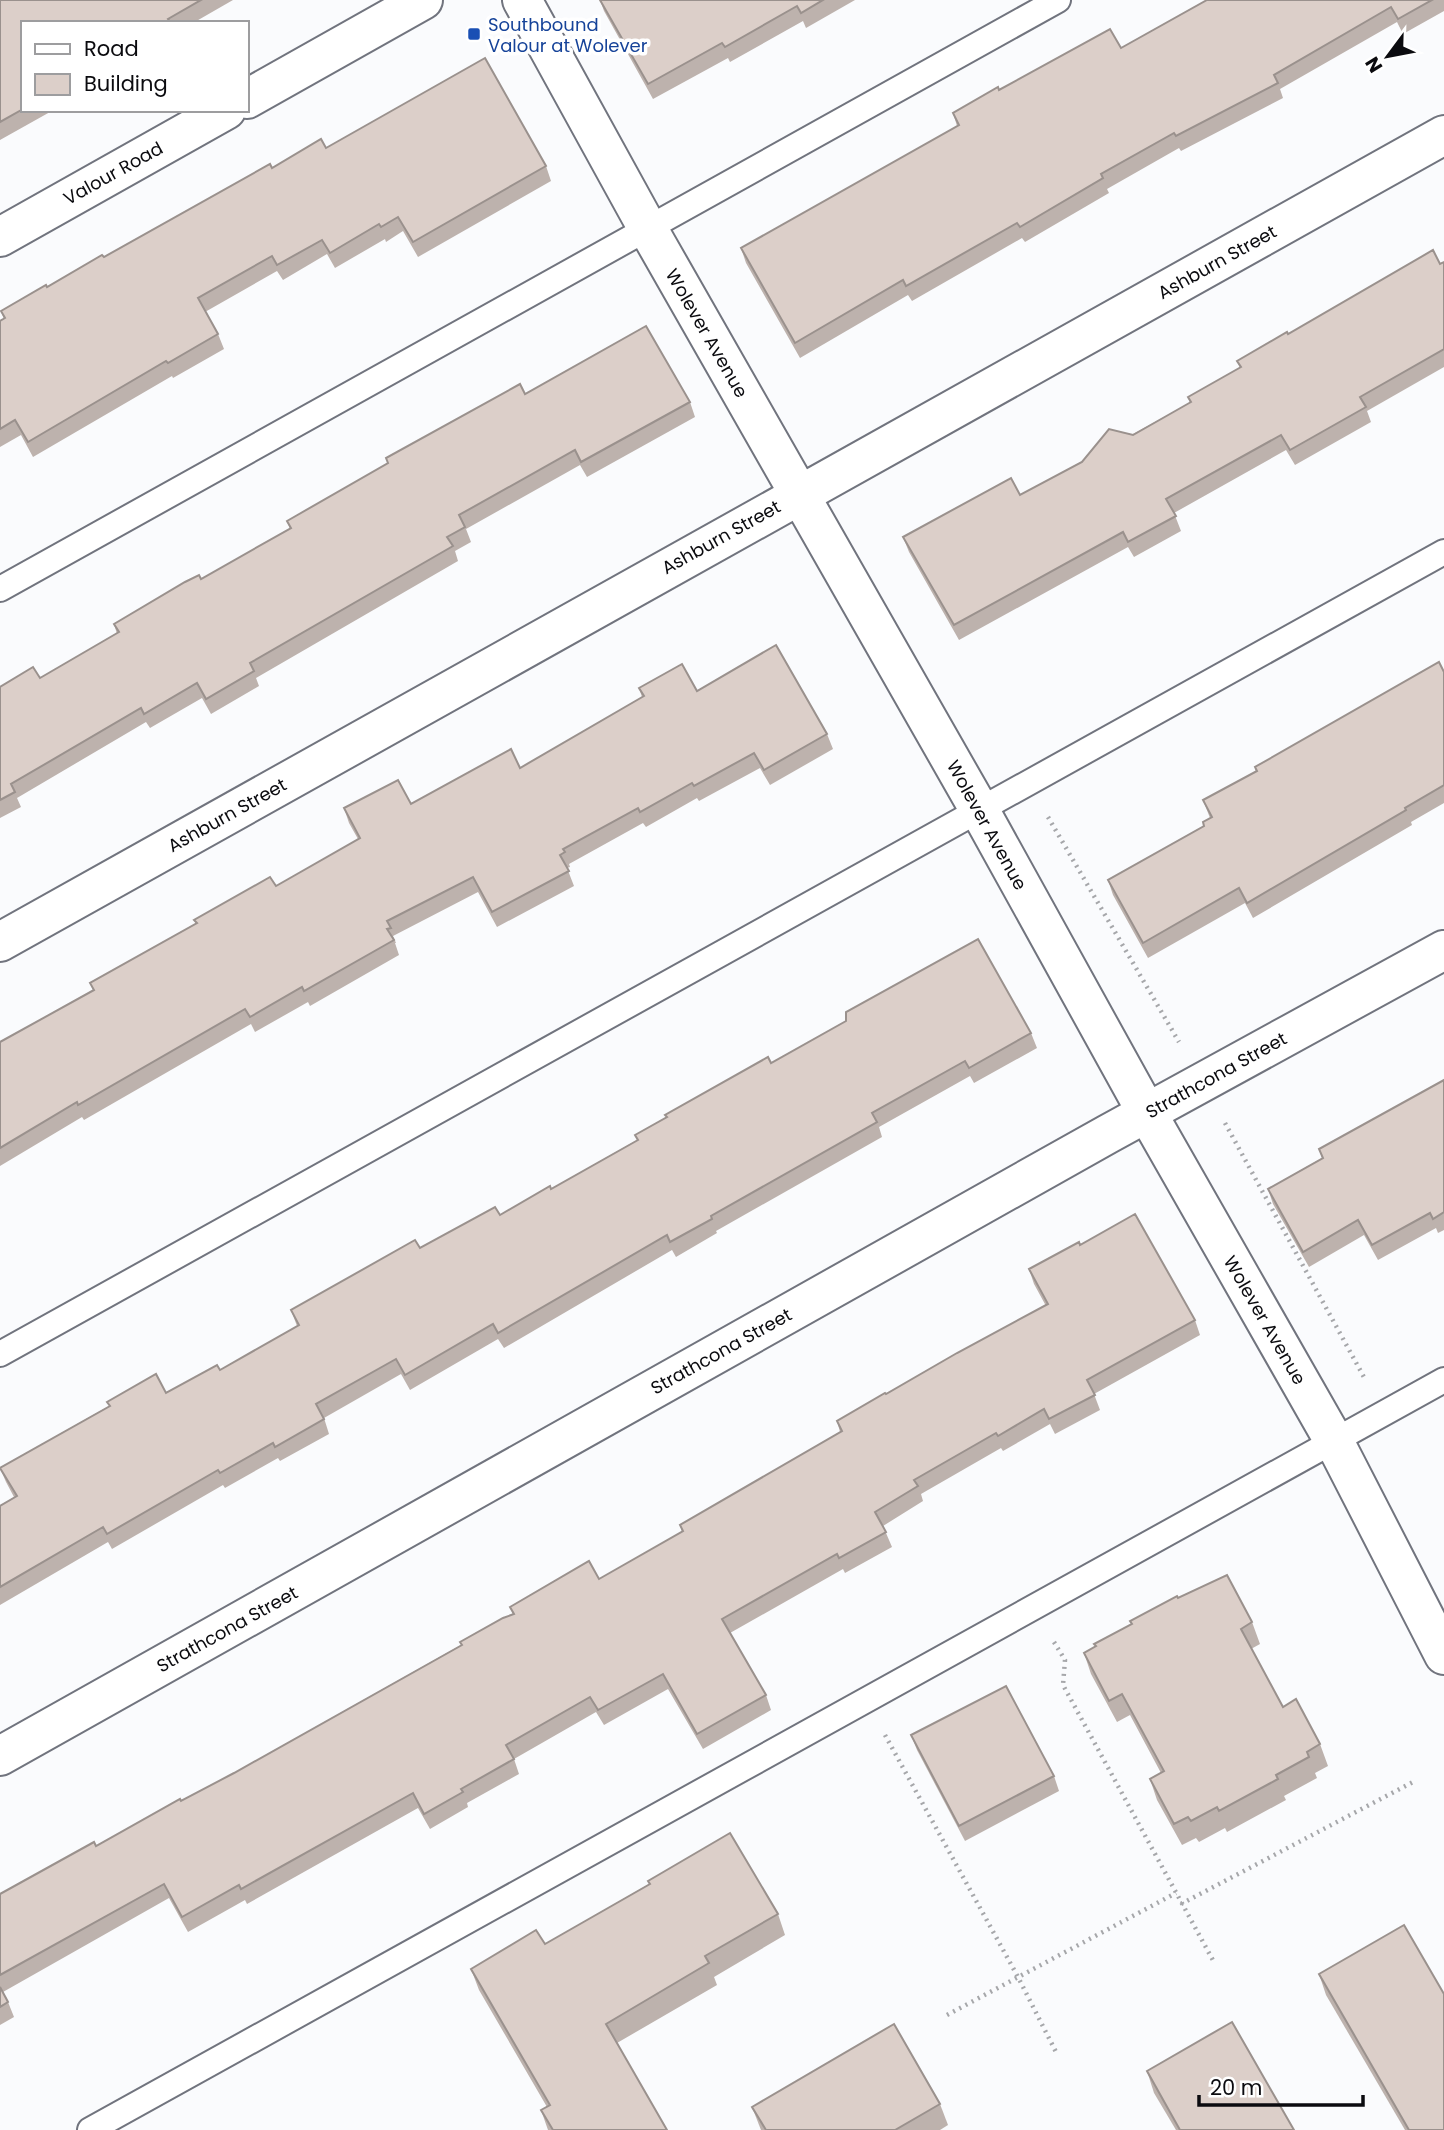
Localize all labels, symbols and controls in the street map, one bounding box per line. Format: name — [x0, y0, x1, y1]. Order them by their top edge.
place label: Southbound Valour at Wolever — [488, 12, 648, 58]
legend — [21, 21, 248, 112]
north arrow — [1353, 21, 1423, 91]
marker: Southbound Valour at Wolever — [466, 26, 482, 42]
text: Road — [84, 34, 139, 63]
text: N — [1359, 52, 1389, 78]
text: Building — [84, 69, 168, 98]
street label: Valour Road — [59, 135, 167, 211]
street label: Ashburn Street — [1153, 219, 1281, 305]
street label: Wolever Avenue — [660, 264, 754, 402]
street label: Ashburn Street — [657, 494, 785, 580]
street label: Wolever Avenue — [941, 756, 1033, 894]
street label: Ashburn Street — [163, 772, 291, 858]
street label: Strathcona Street — [1141, 1026, 1291, 1124]
street label: Wolever Avenue — [1218, 1251, 1312, 1389]
street label: Strathcona Street — [646, 1302, 796, 1400]
street label: Strathcona Street — [152, 1580, 302, 1678]
scale bar — [1199, 2064, 1364, 2108]
text: 20 m — [1210, 2073, 1263, 2102]

